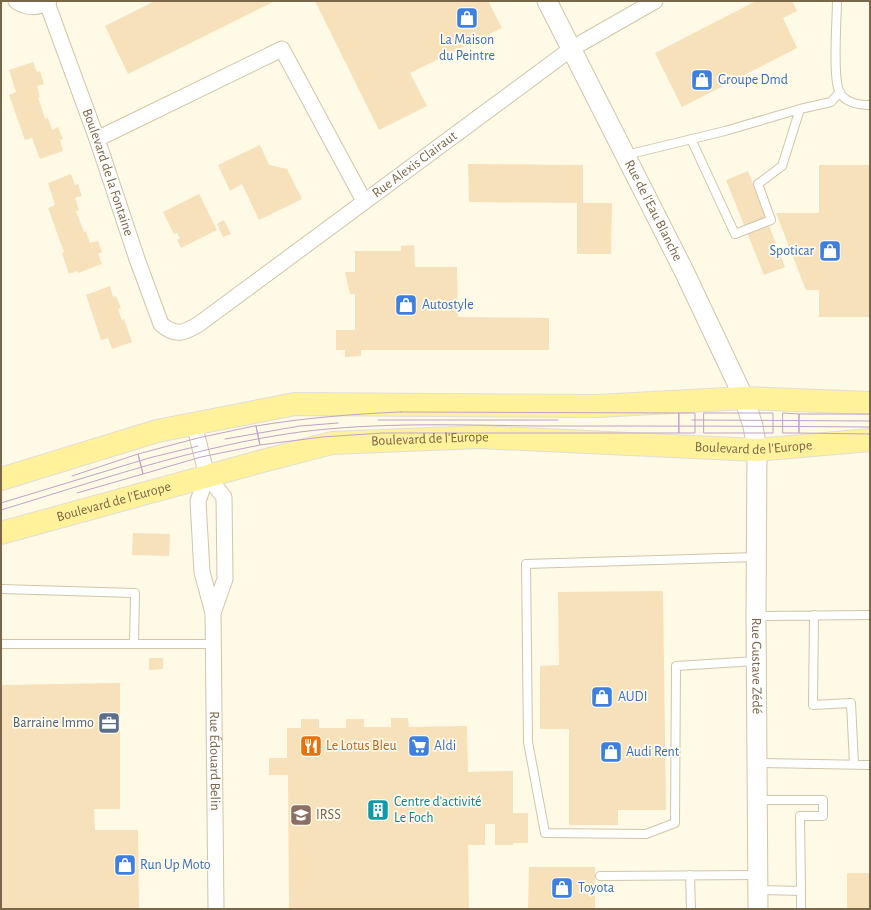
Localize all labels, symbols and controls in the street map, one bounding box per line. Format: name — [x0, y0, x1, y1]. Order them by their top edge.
shop icon: La Maison du Peintre — [454, 5, 480, 31]
place label: La Maison du Peintre — [439, 33, 495, 63]
shop icon: Groupe Dmd — [689, 67, 715, 93]
place label: Groupe Dmd — [718, 73, 788, 87]
street label: Boulevard de la Fontaine — [80, 107, 136, 238]
street label: Rue Alexis Clairaut — [370, 128, 460, 200]
street label: Rue de l'Eau Blanche — [622, 158, 685, 263]
shop icon: Spoticar — [817, 238, 843, 264]
place label: Spoticar — [769, 244, 814, 258]
shop icon: Autostyle — [393, 292, 419, 318]
place label: Autostyle — [422, 298, 474, 312]
street label: Boulevard de l'Europe — [371, 430, 489, 448]
street label: Boulevard de l'Europe — [694, 438, 813, 457]
street label: Boulevard de l'Europe — [55, 480, 172, 524]
street label: Rue Gustave Zédé — [749, 618, 764, 714]
shop icon: AUDI — [589, 684, 615, 710]
place label: AUDI — [618, 690, 647, 704]
office icon: Barraine Immo — [96, 710, 122, 736]
street label: Rue Édouard Belin — [207, 711, 224, 811]
place label: Barraine Immo — [13, 716, 94, 730]
restaurant icon: Le Lotus Bleu — [298, 733, 324, 759]
supermarket icon: Aldi — [406, 733, 432, 759]
place label: Le Lotus Bleu — [326, 739, 397, 753]
place label: Aldi — [434, 739, 456, 753]
shop icon: Audi Rent — [598, 739, 624, 765]
place label: Audi Rent — [626, 745, 680, 759]
place label: Centre d'activité Le Foch — [394, 795, 482, 825]
building icon: Centre d'activité Le Foch — [365, 797, 391, 823]
school or university icon: IRSS — [288, 802, 314, 828]
place label: IRSS — [316, 808, 341, 822]
shop icon: Run Up Moto — [112, 852, 138, 878]
place label: Run Up Moto — [140, 858, 211, 872]
shop icon: Toyota — [549, 875, 575, 901]
place label: Toyota — [578, 881, 615, 895]

